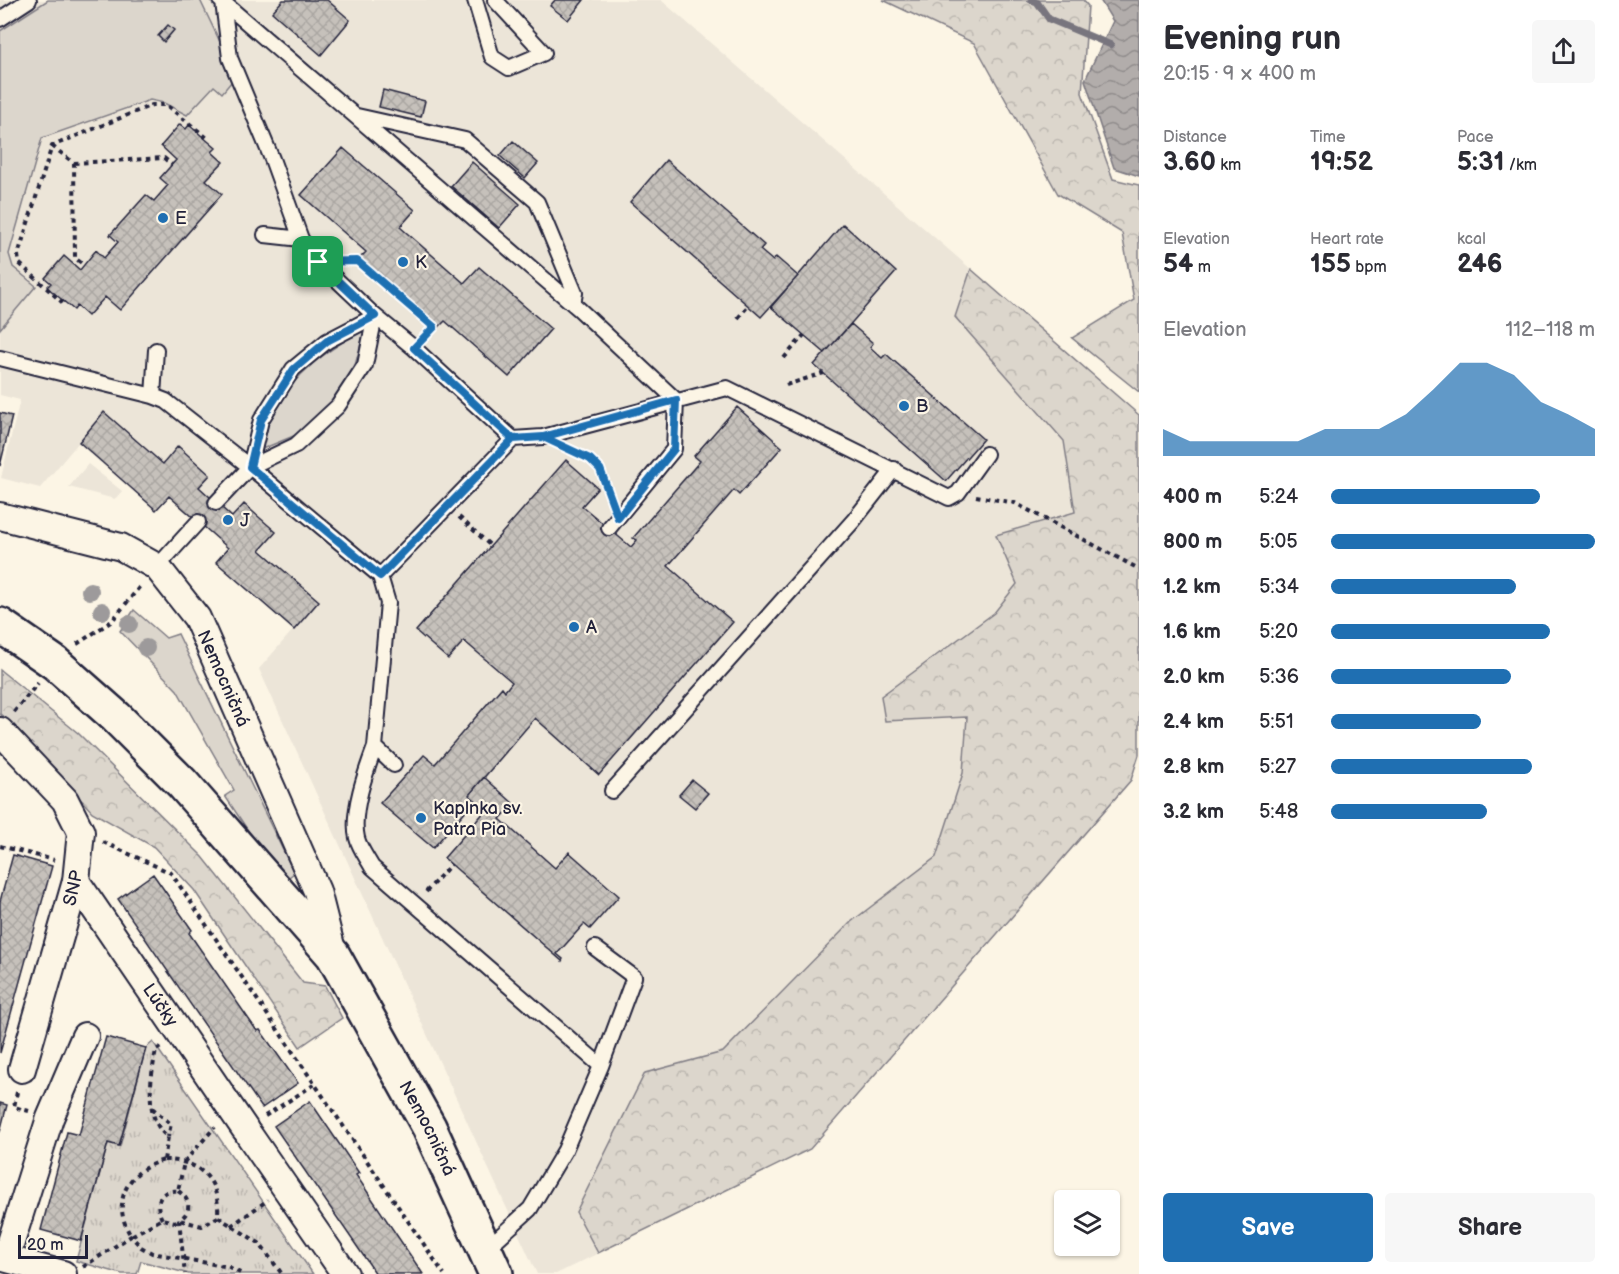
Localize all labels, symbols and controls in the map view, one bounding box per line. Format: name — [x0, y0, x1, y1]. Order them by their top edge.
text: Evening run — [1163, 19, 1341, 59]
button: share — [1532, 20, 1595, 83]
text: 20:15 · 9 × 400 m — [1163, 62, 1316, 86]
text: Distance — [1163, 128, 1227, 147]
text: Time — [1310, 128, 1345, 147]
text: Pace — [1457, 128, 1493, 147]
text: 3.60 — [1163, 147, 1216, 178]
text: 19:52 — [1310, 147, 1373, 178]
text: 5:31 — [1457, 147, 1504, 178]
text: km — [1216, 156, 1241, 175]
text: /km — [1504, 156, 1537, 175]
place label: E — [175, 208, 187, 229]
marker: E — [156, 211, 170, 225]
text: Elevation — [1163, 230, 1230, 249]
text: Heart rate — [1310, 230, 1384, 249]
text: kcal — [1457, 230, 1486, 249]
pin — [292, 236, 343, 287]
icon: arrive — [301, 245, 334, 278]
text: 54 — [1163, 249, 1193, 280]
text: 155 — [1310, 249, 1351, 280]
text: 246 — [1457, 249, 1503, 280]
place label: K — [415, 252, 427, 273]
marker: K — [396, 255, 410, 269]
text: m — [1193, 258, 1211, 277]
text: bpm — [1351, 258, 1387, 277]
text: Elevation — [1163, 318, 1246, 342]
text: 112–118 m — [1505, 318, 1595, 342]
place label: B — [916, 396, 928, 417]
marker: B — [897, 399, 911, 413]
text: 400 m — [1163, 485, 1222, 509]
text: 5:24 — [1259, 485, 1298, 509]
place label: J — [240, 510, 250, 531]
marker: J — [221, 513, 235, 527]
text: 800 m — [1163, 530, 1222, 554]
text: 5:05 — [1259, 530, 1298, 554]
text: 1.2 km — [1163, 575, 1221, 599]
text: 5:34 — [1259, 575, 1299, 599]
place label: A — [586, 617, 597, 638]
marker: A — [567, 620, 581, 634]
text: 1.6 km — [1163, 620, 1221, 644]
text: 5:20 — [1259, 620, 1298, 644]
street label: Nemocničná — [193, 627, 254, 730]
text: 2.0 km — [1163, 665, 1225, 689]
text: 5:36 — [1259, 665, 1299, 689]
text: 2.4 km — [1163, 710, 1224, 734]
text: 5:51 — [1259, 710, 1294, 734]
text: 2.8 km — [1163, 755, 1224, 779]
text: 5:27 — [1259, 755, 1296, 779]
place label: Kaplnka sv. Patra Pia — [433, 798, 523, 840]
text: 3.2 km — [1163, 800, 1224, 824]
text: 5:48 — [1259, 800, 1298, 824]
marker: Kaplnka sv. Patra Pia — [414, 811, 428, 825]
street label: SNP — [59, 868, 88, 908]
street label: Lúčky — [138, 980, 183, 1031]
street label: Nemocničná — [394, 1077, 460, 1179]
map controls — [1054, 1190, 1120, 1256]
button: layers — [1054, 1190, 1120, 1256]
button: Save — [1163, 1193, 1373, 1262]
button: Share — [1385, 1193, 1595, 1262]
scale bar — [18, 1232, 88, 1260]
text: 20 m — [27, 1236, 63, 1255]

